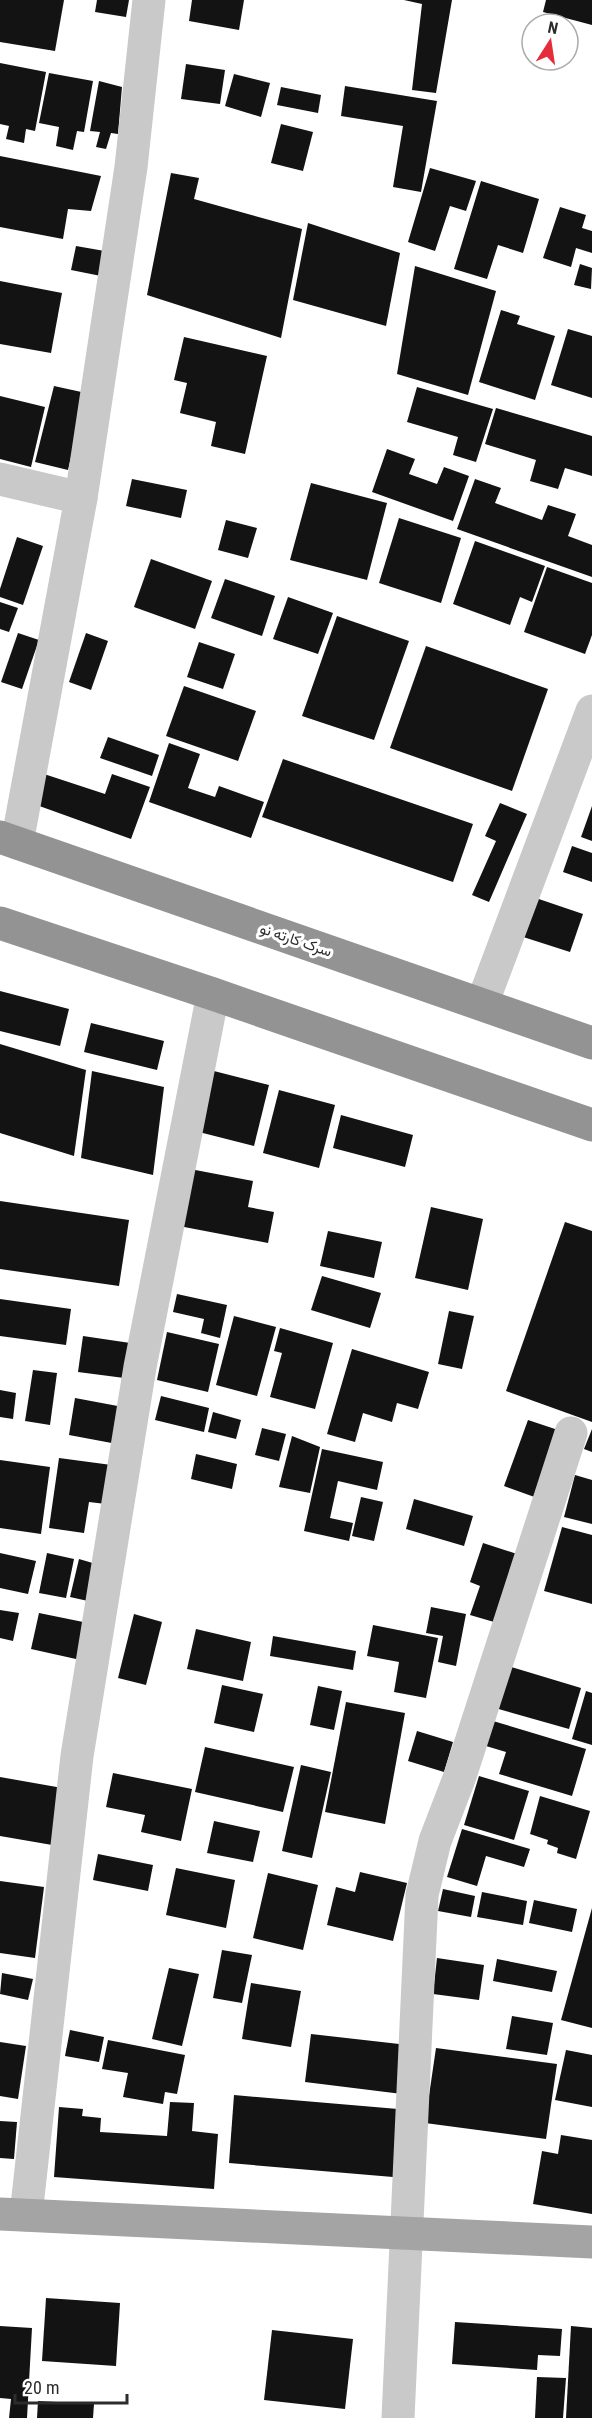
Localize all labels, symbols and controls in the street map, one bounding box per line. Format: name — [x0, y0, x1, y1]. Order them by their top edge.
north arrow — [520, 12, 580, 72]
text: N — [546, 18, 560, 38]
street label: سرک کارته نو — [258, 919, 334, 961]
scale bar — [15, 2367, 128, 2405]
text: 20 m — [24, 2377, 59, 2398]

